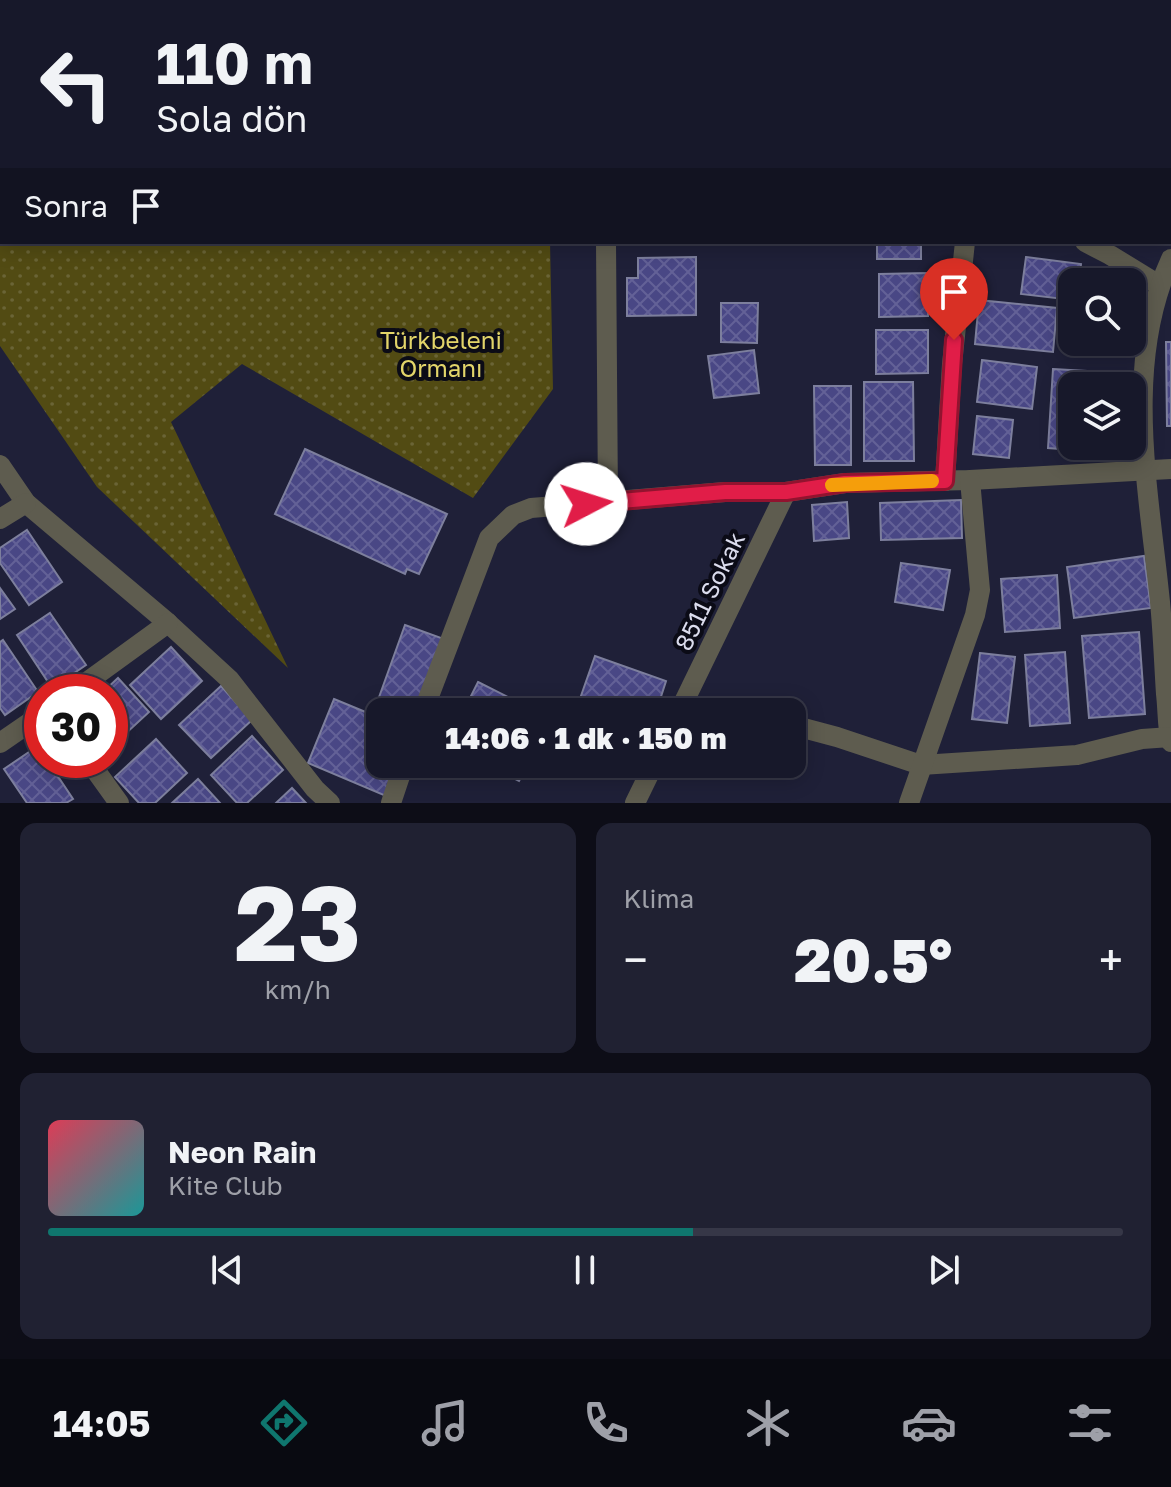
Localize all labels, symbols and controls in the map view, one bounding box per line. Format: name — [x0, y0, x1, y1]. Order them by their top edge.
text: 110 m — [156, 29, 313, 96]
icon: left — [24, 32, 128, 136]
text: Sola dön — [156, 97, 307, 140]
icon: arrive — [124, 184, 168, 228]
text: Sonra — [24, 188, 108, 224]
pin — [920, 258, 988, 340]
map controls — [1058, 268, 1146, 460]
button: search — [1058, 268, 1146, 356]
icon: arrive — [932, 270, 976, 314]
park label: Türkbeleni Ormanı — [380, 325, 502, 382]
button: layers — [1058, 372, 1146, 460]
position arrow — [544, 462, 628, 546]
street label: 8511 Sokak — [668, 527, 750, 655]
speed limit sign: 30 — [24, 674, 128, 778]
text: 14:06 · 1 dk · 150 m — [445, 720, 727, 756]
text: 23 — [234, 859, 361, 984]
text: Klima — [624, 883, 694, 914]
text: 20.5° — [794, 923, 952, 995]
text: − — [624, 933, 648, 986]
text: + — [1099, 933, 1123, 986]
text: km/h — [265, 974, 331, 1005]
text: Neon Rain — [168, 1134, 316, 1170]
text: Kite Club — [168, 1170, 283, 1201]
icon: previous — [205, 1248, 249, 1292]
icon: pause — [563, 1248, 607, 1292]
icon: next — [922, 1248, 966, 1292]
icon: directions — [256, 1395, 312, 1451]
icon: music — [417, 1395, 473, 1451]
icon: phone — [578, 1395, 634, 1451]
icon: climate — [740, 1395, 796, 1451]
icon: car — [901, 1395, 957, 1451]
icon: filters — [1062, 1395, 1118, 1451]
text: 14:05 — [53, 1402, 151, 1445]

